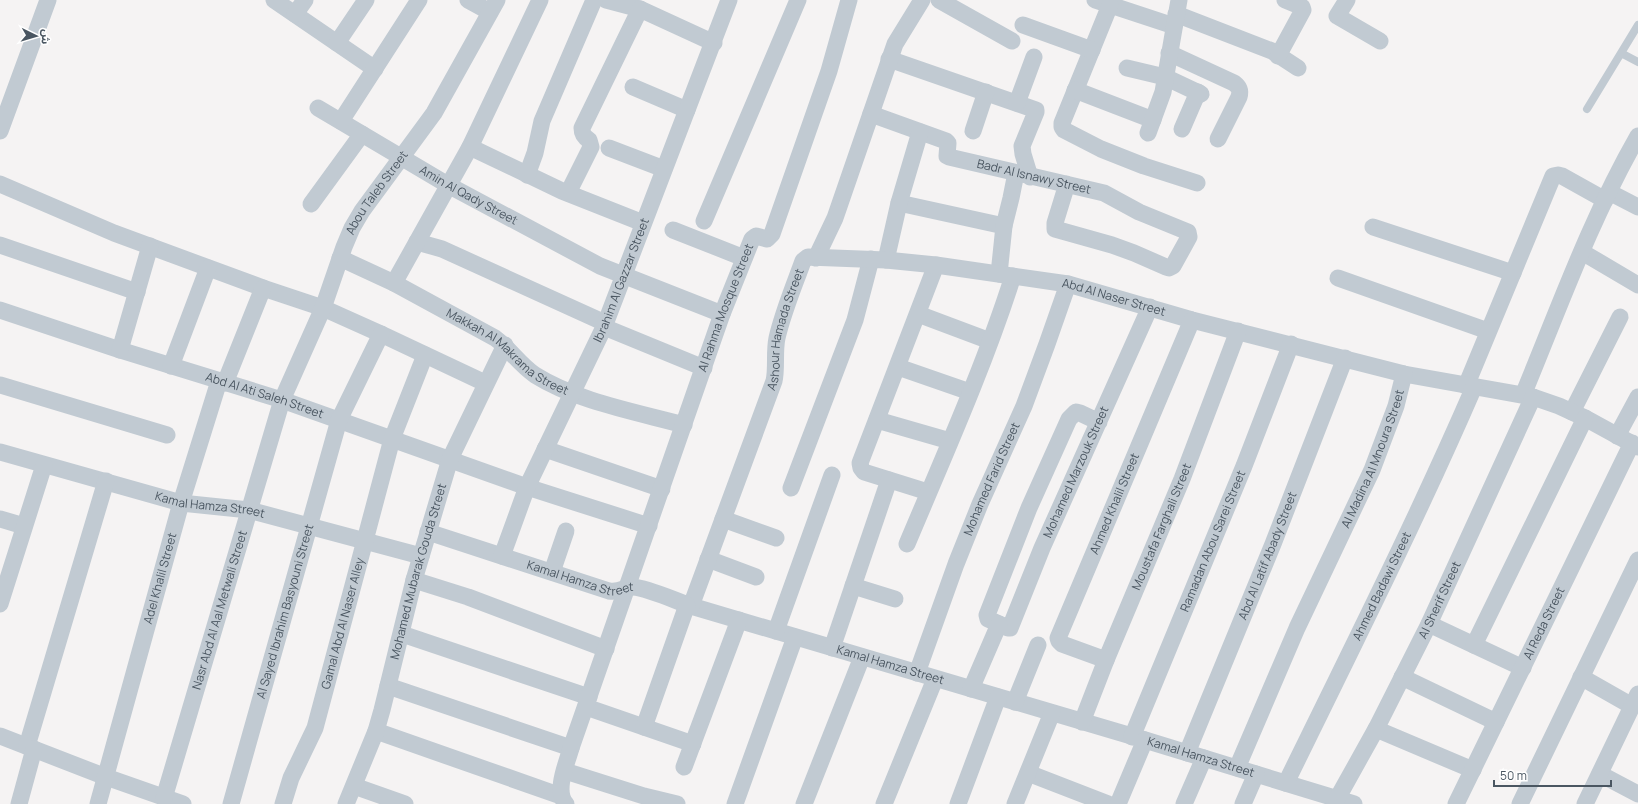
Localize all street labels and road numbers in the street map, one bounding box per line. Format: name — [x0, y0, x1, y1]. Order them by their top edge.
street label: Abou Taleb Street — [341, 147, 412, 237]
street label: Badr Al Isnawy Street — [975, 155, 1093, 198]
street label: Amin Al Qady Street — [417, 161, 521, 229]
street label: Ibrahim Al Gazzar Street — [589, 215, 653, 345]
street label: Al Rahma Mosque Street — [693, 241, 757, 374]
street label: Ashour Hamada Street — [762, 266, 808, 393]
street label: Abd Al Naser Street — [1061, 274, 1168, 320]
street label: Makkah Al Makrama Street — [443, 304, 571, 399]
street label: Abd Al Ati Saleh Street — [204, 368, 326, 422]
street label: Al Madina Al Mnoura Street — [1337, 387, 1408, 531]
street label: Mohamed Marzouk Street — [1039, 403, 1113, 540]
street label: Mohamed Farid Street — [959, 419, 1024, 538]
street label: Ahmed Khalil Street — [1085, 450, 1143, 557]
street label: Moustafa Farghali Street — [1127, 460, 1195, 593]
street label: Ramadan Abou Sarei Street — [1176, 467, 1249, 614]
street label: Mohamed Mubarak Gouda Street — [386, 481, 450, 661]
street label: Kamal Hamza Street — [153, 487, 267, 522]
street label: Abd Al Latif Abady Street — [1234, 489, 1301, 622]
street label: Al Sayed Ibrahim Basyouni Street — [252, 522, 317, 701]
street label: Nasr Abd Al Aal Metwali Street — [188, 528, 251, 692]
street label: Ahmed Badawi Street — [1348, 529, 1415, 643]
street label: Adel Khalil Street — [139, 531, 180, 626]
street label: Gamal Abd Al Naser Alley — [317, 555, 368, 691]
street label: Kamal Hamza Street — [525, 556, 634, 599]
street label: Al Sherif Street — [1414, 558, 1465, 641]
street label: Al Reda Street — [1519, 584, 1569, 662]
street label: Kamal Hamza Street — [835, 640, 946, 688]
street label: Kamal Hamza Street — [1145, 732, 1257, 781]

